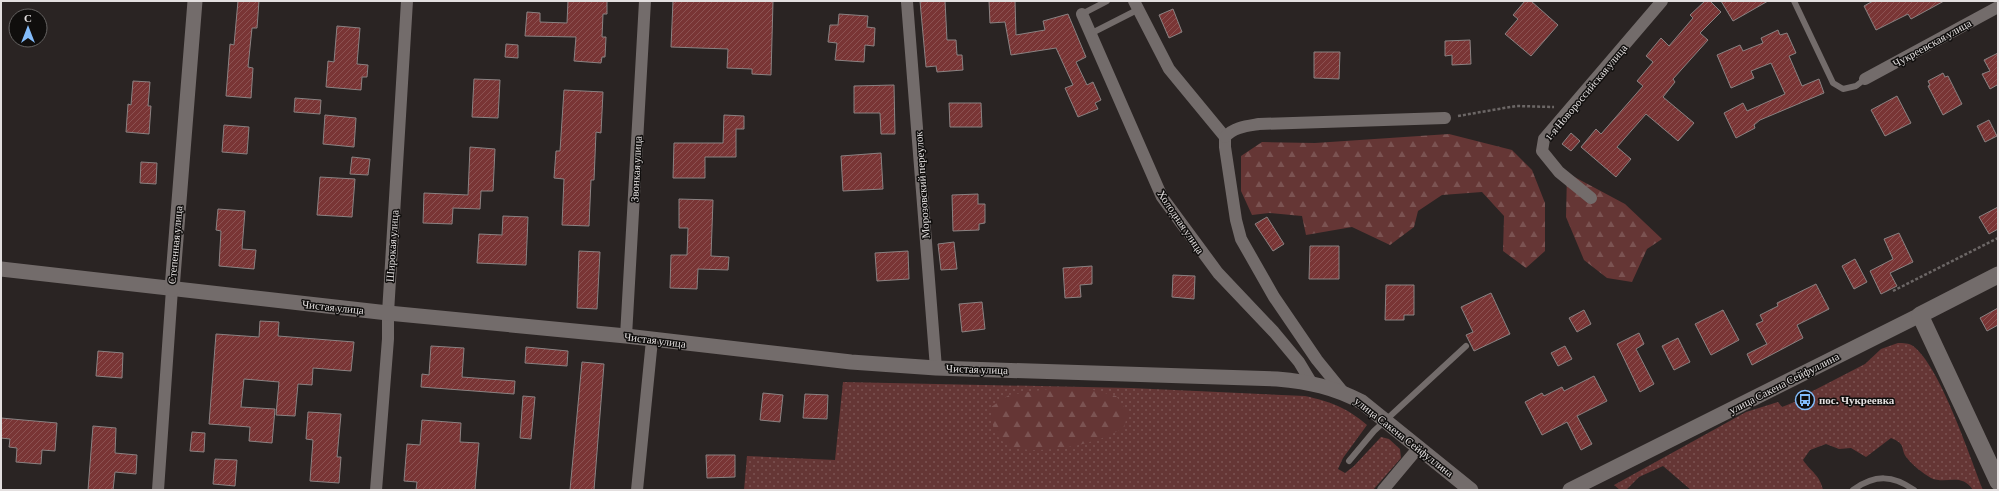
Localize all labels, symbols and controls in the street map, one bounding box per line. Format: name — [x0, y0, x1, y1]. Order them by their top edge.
north arrow — [8, 8, 48, 48]
text: С — [24, 12, 32, 24]
street label: Чукреевская улица — [1891, 16, 1973, 69]
street label: 1-я Новороссийская улица — [1543, 42, 1630, 142]
street label: Морозовский переулок — [912, 130, 932, 239]
street label: Звонкая улица — [628, 135, 644, 202]
street label: Холодная улица — [1155, 188, 1207, 256]
street label: Степенная улица — [166, 205, 184, 285]
street label: Широкая улица — [383, 209, 401, 282]
street label: Чистая улица — [302, 298, 365, 316]
street label: Чистая улица — [623, 330, 687, 350]
street label: улица Сакена Сейфуллина — [1727, 350, 1841, 416]
street label: Чистая улица — [946, 362, 1008, 376]
bus stop icon: пос. Чукреевка — [1794, 389, 1816, 411]
place label: пос. Чукреевка — [1819, 394, 1895, 406]
street label: улица Сакена Сейфуллина — [1352, 395, 1456, 479]

